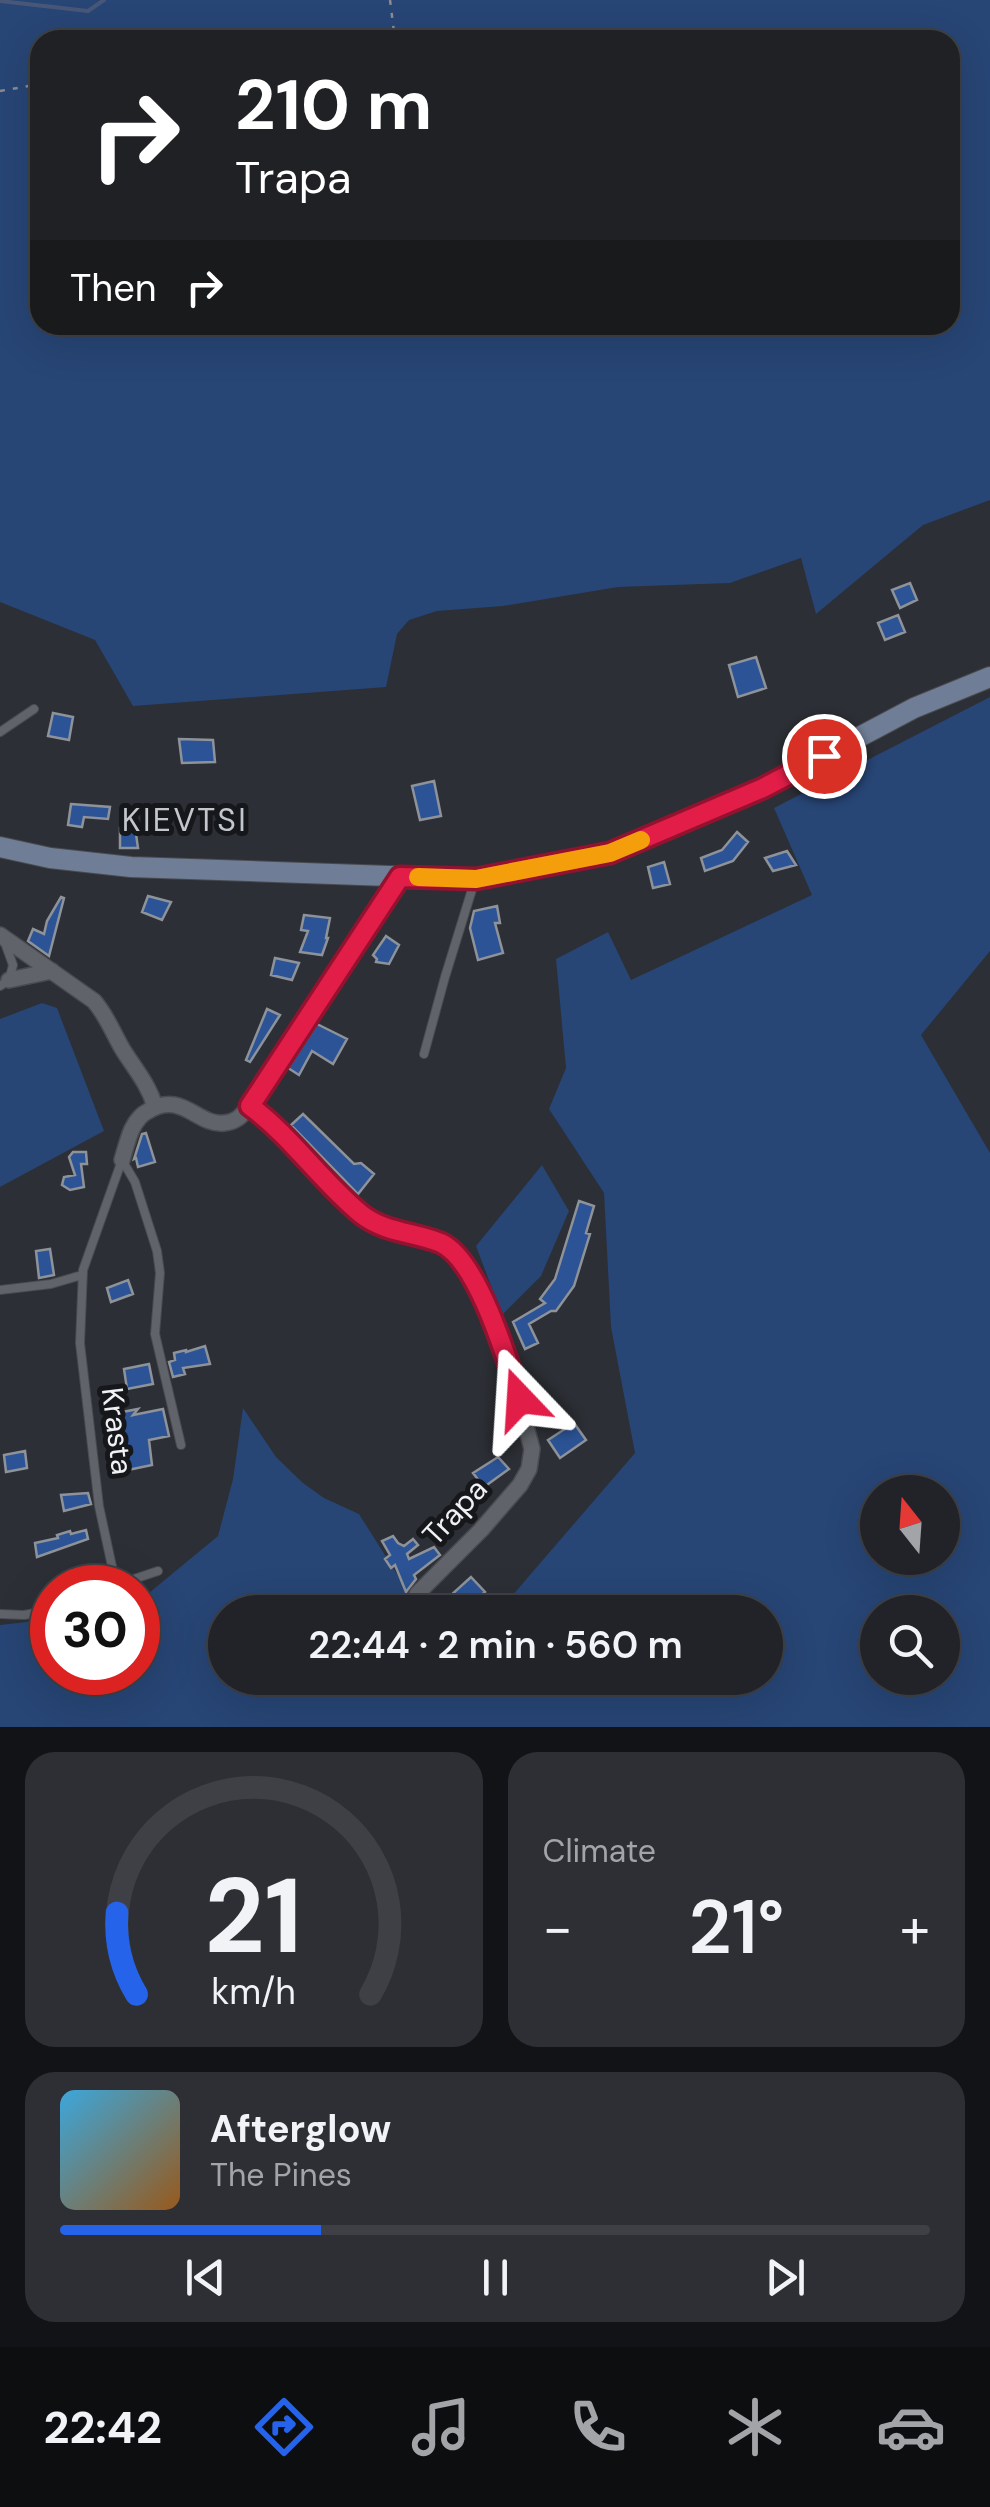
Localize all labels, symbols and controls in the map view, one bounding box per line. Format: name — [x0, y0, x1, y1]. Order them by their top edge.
text: 210 m — [235, 60, 432, 151]
icon: right — [70, 70, 200, 200]
text: Trapa — [235, 148, 351, 207]
icon: right — [177, 260, 232, 315]
text: Then — [70, 263, 157, 313]
pin — [782, 714, 867, 799]
icon: arrive — [797, 729, 852, 784]
district label: KIEVTSI — [122, 799, 248, 841]
position arrow — [468, 1347, 572, 1451]
street label: Krasta — [93, 1385, 142, 1477]
street label: Trapa — [414, 1470, 495, 1553]
north arrow — [860, 1475, 960, 1575]
map controls — [860, 1475, 960, 1695]
speed limit sign: 30 — [30, 1565, 160, 1695]
button: search — [860, 1595, 960, 1695]
text: 22:44 · 2 min · 560 m — [308, 1620, 683, 1670]
text: Climate — [543, 1830, 656, 1872]
text: 21 — [205, 1849, 303, 1984]
text: 21° — [688, 1879, 784, 1976]
text: − — [543, 1892, 573, 1964]
text: + — [900, 1892, 930, 1964]
text: km/h — [212, 1969, 296, 2015]
text: Afterglow — [210, 2104, 391, 2154]
text: The Pines — [210, 2154, 352, 2196]
icon: previous — [178, 2250, 233, 2305]
icon: pause — [468, 2250, 523, 2305]
icon: next — [758, 2250, 813, 2305]
icon: directions — [249, 2392, 319, 2462]
icon: music — [406, 2392, 476, 2462]
icon: phone — [563, 2392, 633, 2462]
icon: climate — [720, 2392, 790, 2462]
icon: car — [876, 2392, 946, 2462]
text: 22:42 — [43, 2398, 162, 2457]

